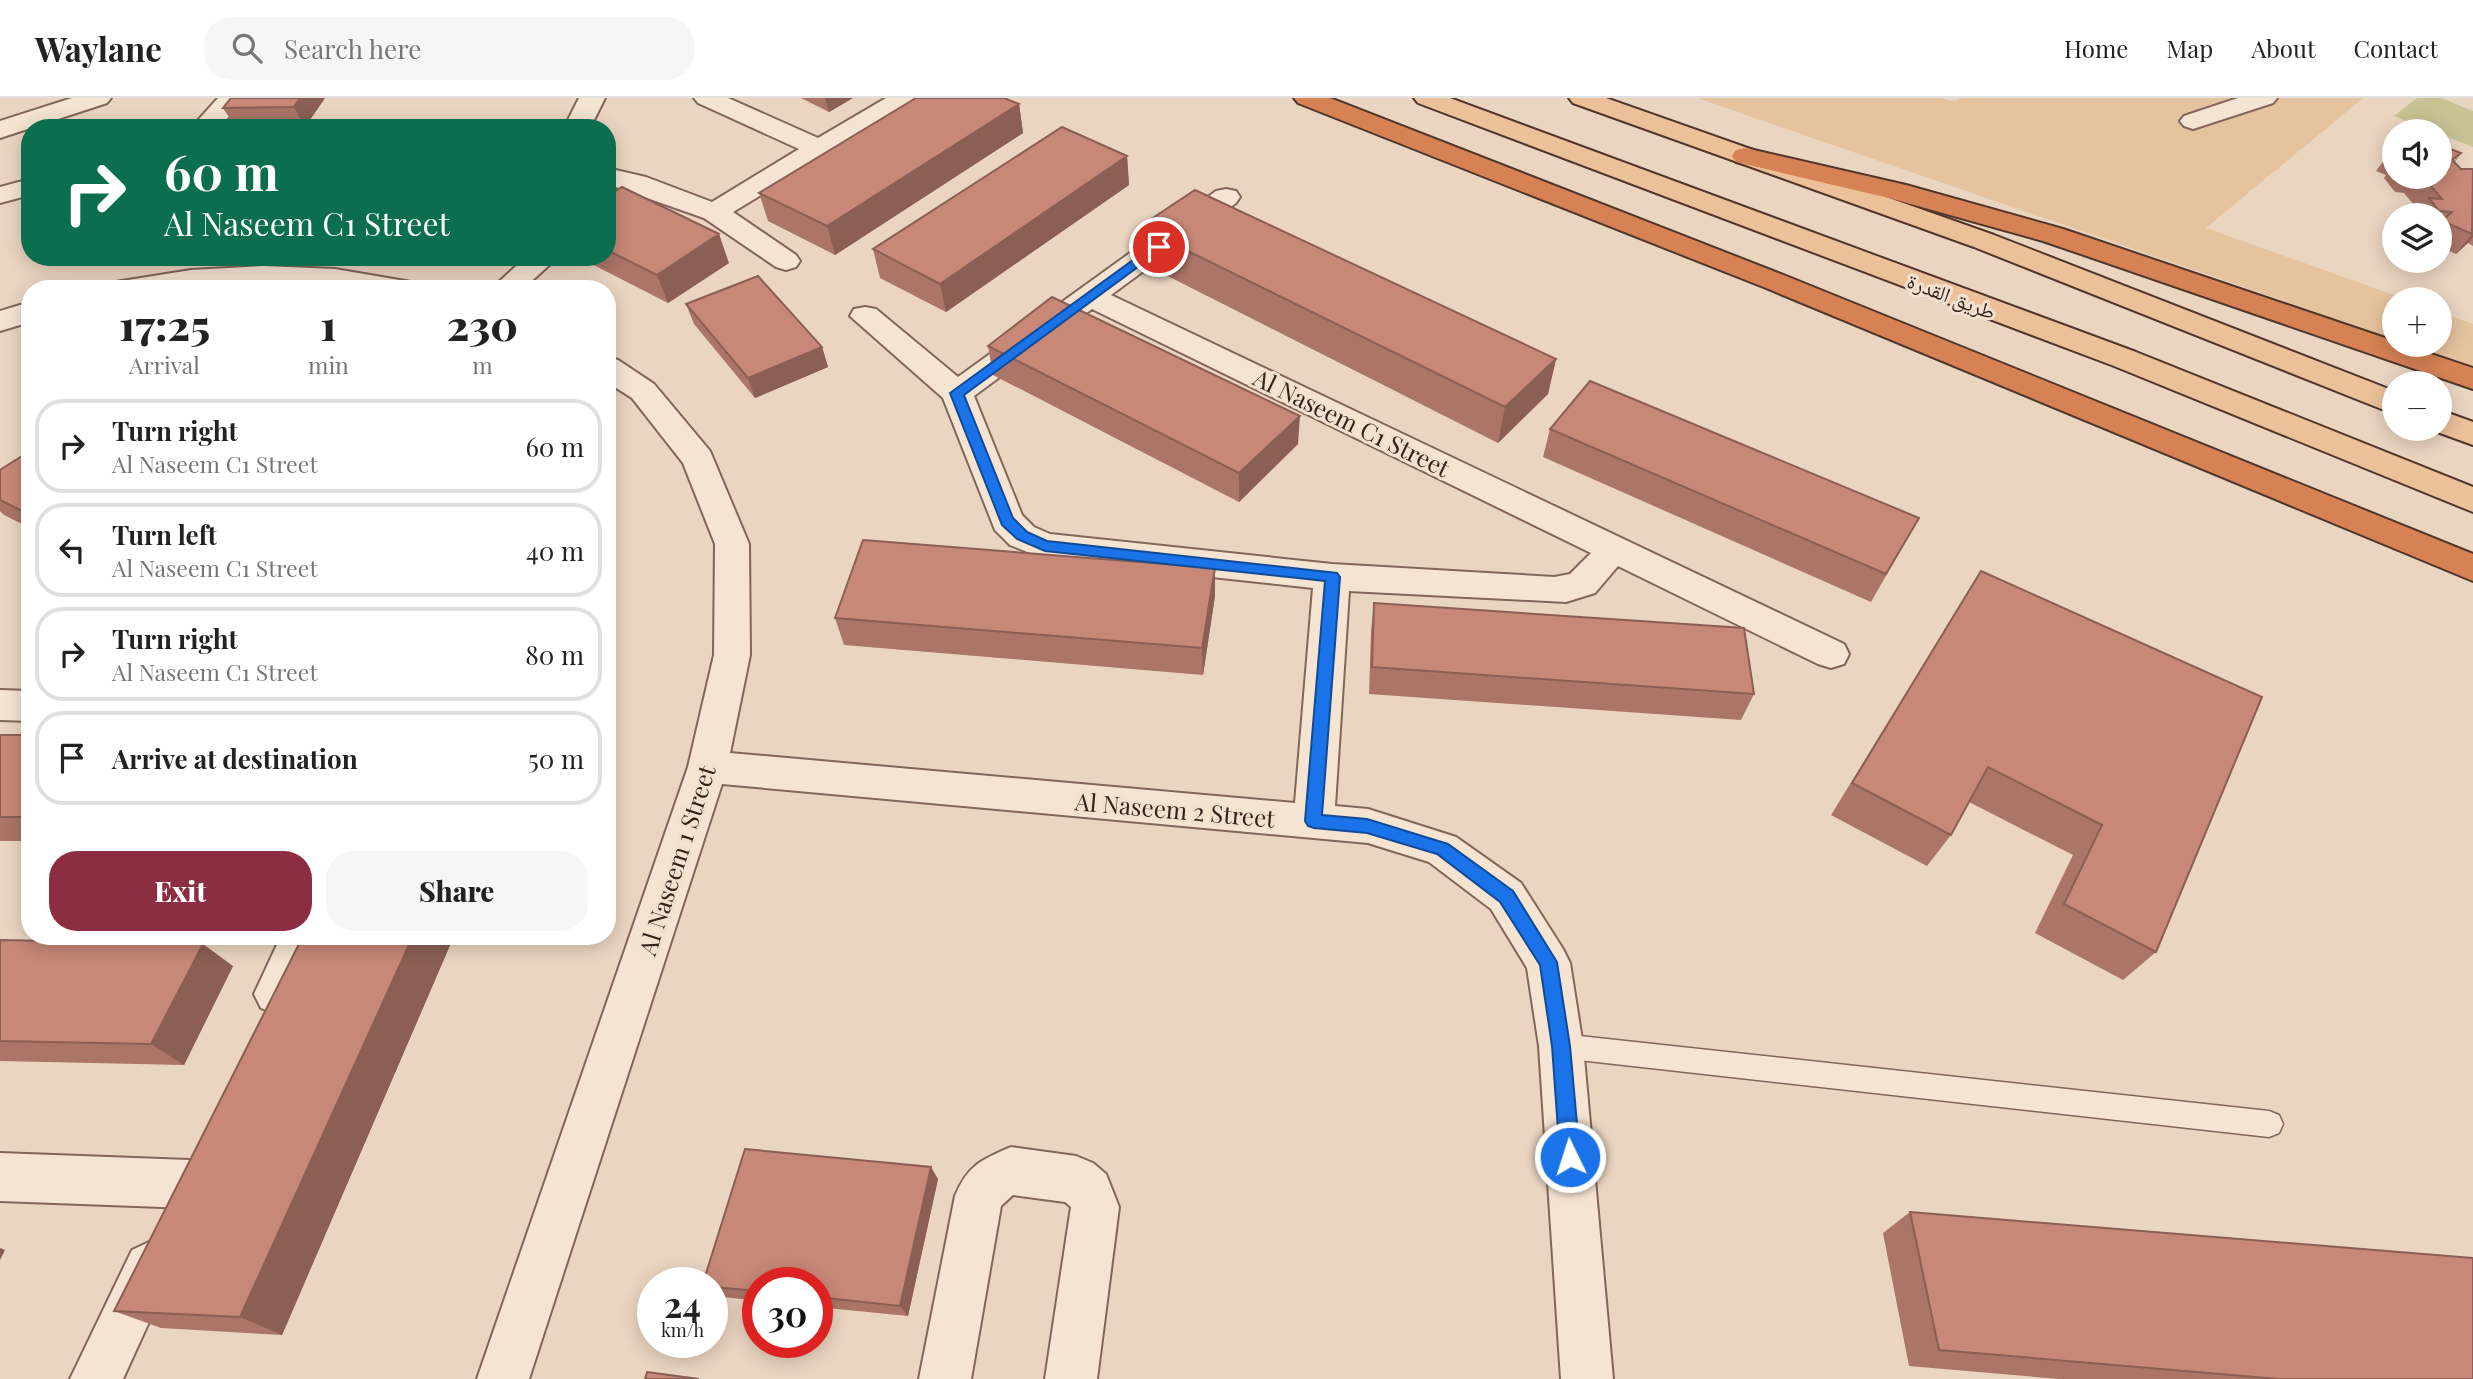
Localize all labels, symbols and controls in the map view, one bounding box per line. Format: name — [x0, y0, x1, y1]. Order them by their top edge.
search box — [204, 17, 694, 80]
text: Waylane — [35, 26, 162, 70]
icon: search — [228, 29, 266, 67]
text: Search here — [284, 31, 421, 66]
text: Home — [2064, 32, 2128, 64]
text: Map — [2166, 32, 2213, 64]
text: About — [2251, 32, 2315, 64]
text: Contact — [2353, 32, 2438, 64]
map controls — [2382, 119, 2452, 441]
button: sound — [2382, 119, 2452, 189]
text: 60 m — [164, 138, 279, 203]
icon: right — [49, 147, 140, 238]
text: Al Naseem C1 Street — [164, 201, 450, 244]
button: layers — [2382, 203, 2452, 273]
pin — [1129, 217, 1189, 277]
icon: arrive — [1140, 228, 1178, 266]
street label: طريق القدرة — [1903, 265, 2000, 326]
button: + — [2382, 287, 2452, 357]
text: 17:25 — [119, 296, 210, 352]
text: 1 — [320, 296, 337, 352]
text: 230 — [447, 296, 518, 352]
text: Arrival — [129, 349, 200, 380]
text: min — [308, 349, 349, 380]
text: m — [472, 349, 493, 380]
street label: Al Naseem C1 Street — [1248, 360, 1456, 484]
button: − — [2382, 371, 2452, 441]
text: Turn right — [112, 413, 238, 448]
icon: right — [53, 427, 91, 465]
text: 60 m — [525, 429, 584, 464]
text: Al Naseem C1 Street — [112, 448, 318, 479]
text: Turn left — [112, 517, 217, 552]
icon: left — [53, 531, 91, 569]
text: 40 m — [526, 533, 584, 568]
text: Al Naseem C1 Street — [112, 552, 318, 583]
text: Turn right — [112, 621, 238, 656]
icon: right — [53, 635, 91, 673]
text: 80 m — [525, 637, 584, 672]
text: Al Naseem C1 Street — [112, 656, 318, 687]
icon: arrive — [53, 739, 91, 777]
text: Arrive at destination — [112, 741, 358, 776]
text: 50 m — [528, 741, 584, 776]
street label: Al Naseem 1 Street — [630, 760, 722, 960]
street label: Al Naseem 2 Street — [1073, 784, 1277, 834]
button: Exit — [49, 851, 312, 931]
button: Share — [326, 851, 588, 931]
position arrow — [1533, 1120, 1607, 1194]
speed limit sign: 30 — [742, 1267, 833, 1358]
text: 24 — [664, 1280, 701, 1327]
text: km/h — [661, 1318, 704, 1342]

